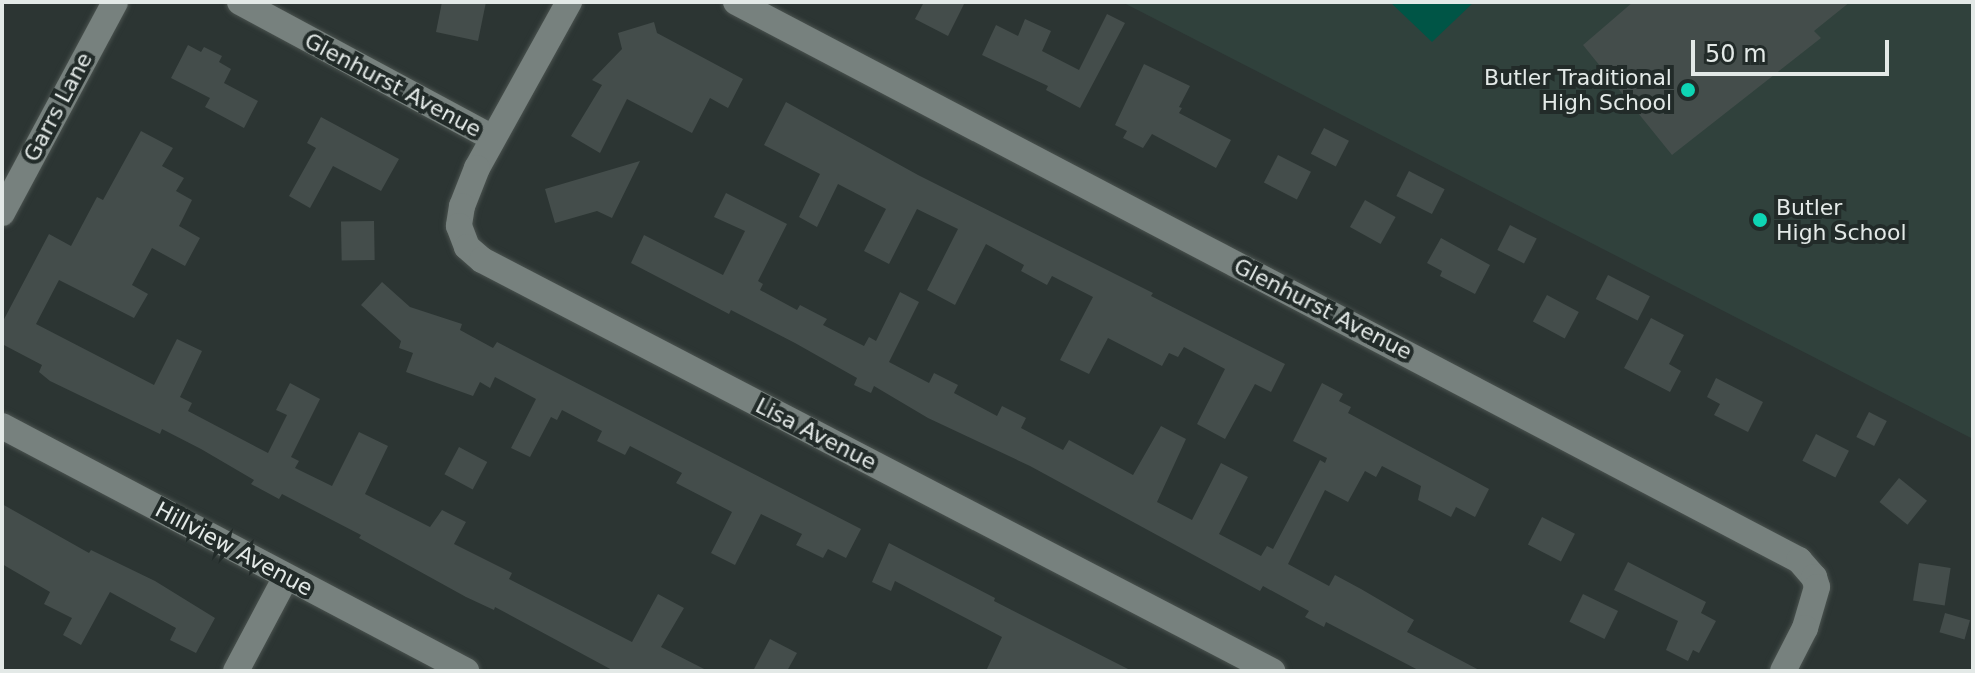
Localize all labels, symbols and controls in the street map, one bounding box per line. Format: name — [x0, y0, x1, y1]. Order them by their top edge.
scale bar — [1695, 24, 1893, 74]
street label: Glenhurst Avenue — [300, 27, 486, 143]
text: 50 m — [1705, 40, 1767, 68]
street label: Garrs Lane — [18, 48, 98, 166]
place label: Butler Traditional High School — [1484, 64, 1672, 116]
marker: Butler Traditional High School — [1679, 81, 1697, 99]
place label: Butler High School — [1776, 194, 1907, 246]
marker: Butler High School — [1751, 211, 1769, 229]
street label: Glenhurst Avenue — [1230, 253, 1416, 365]
street label: Lisa Avenue — [751, 392, 881, 476]
street label: Hillview Avenue — [151, 496, 317, 602]

